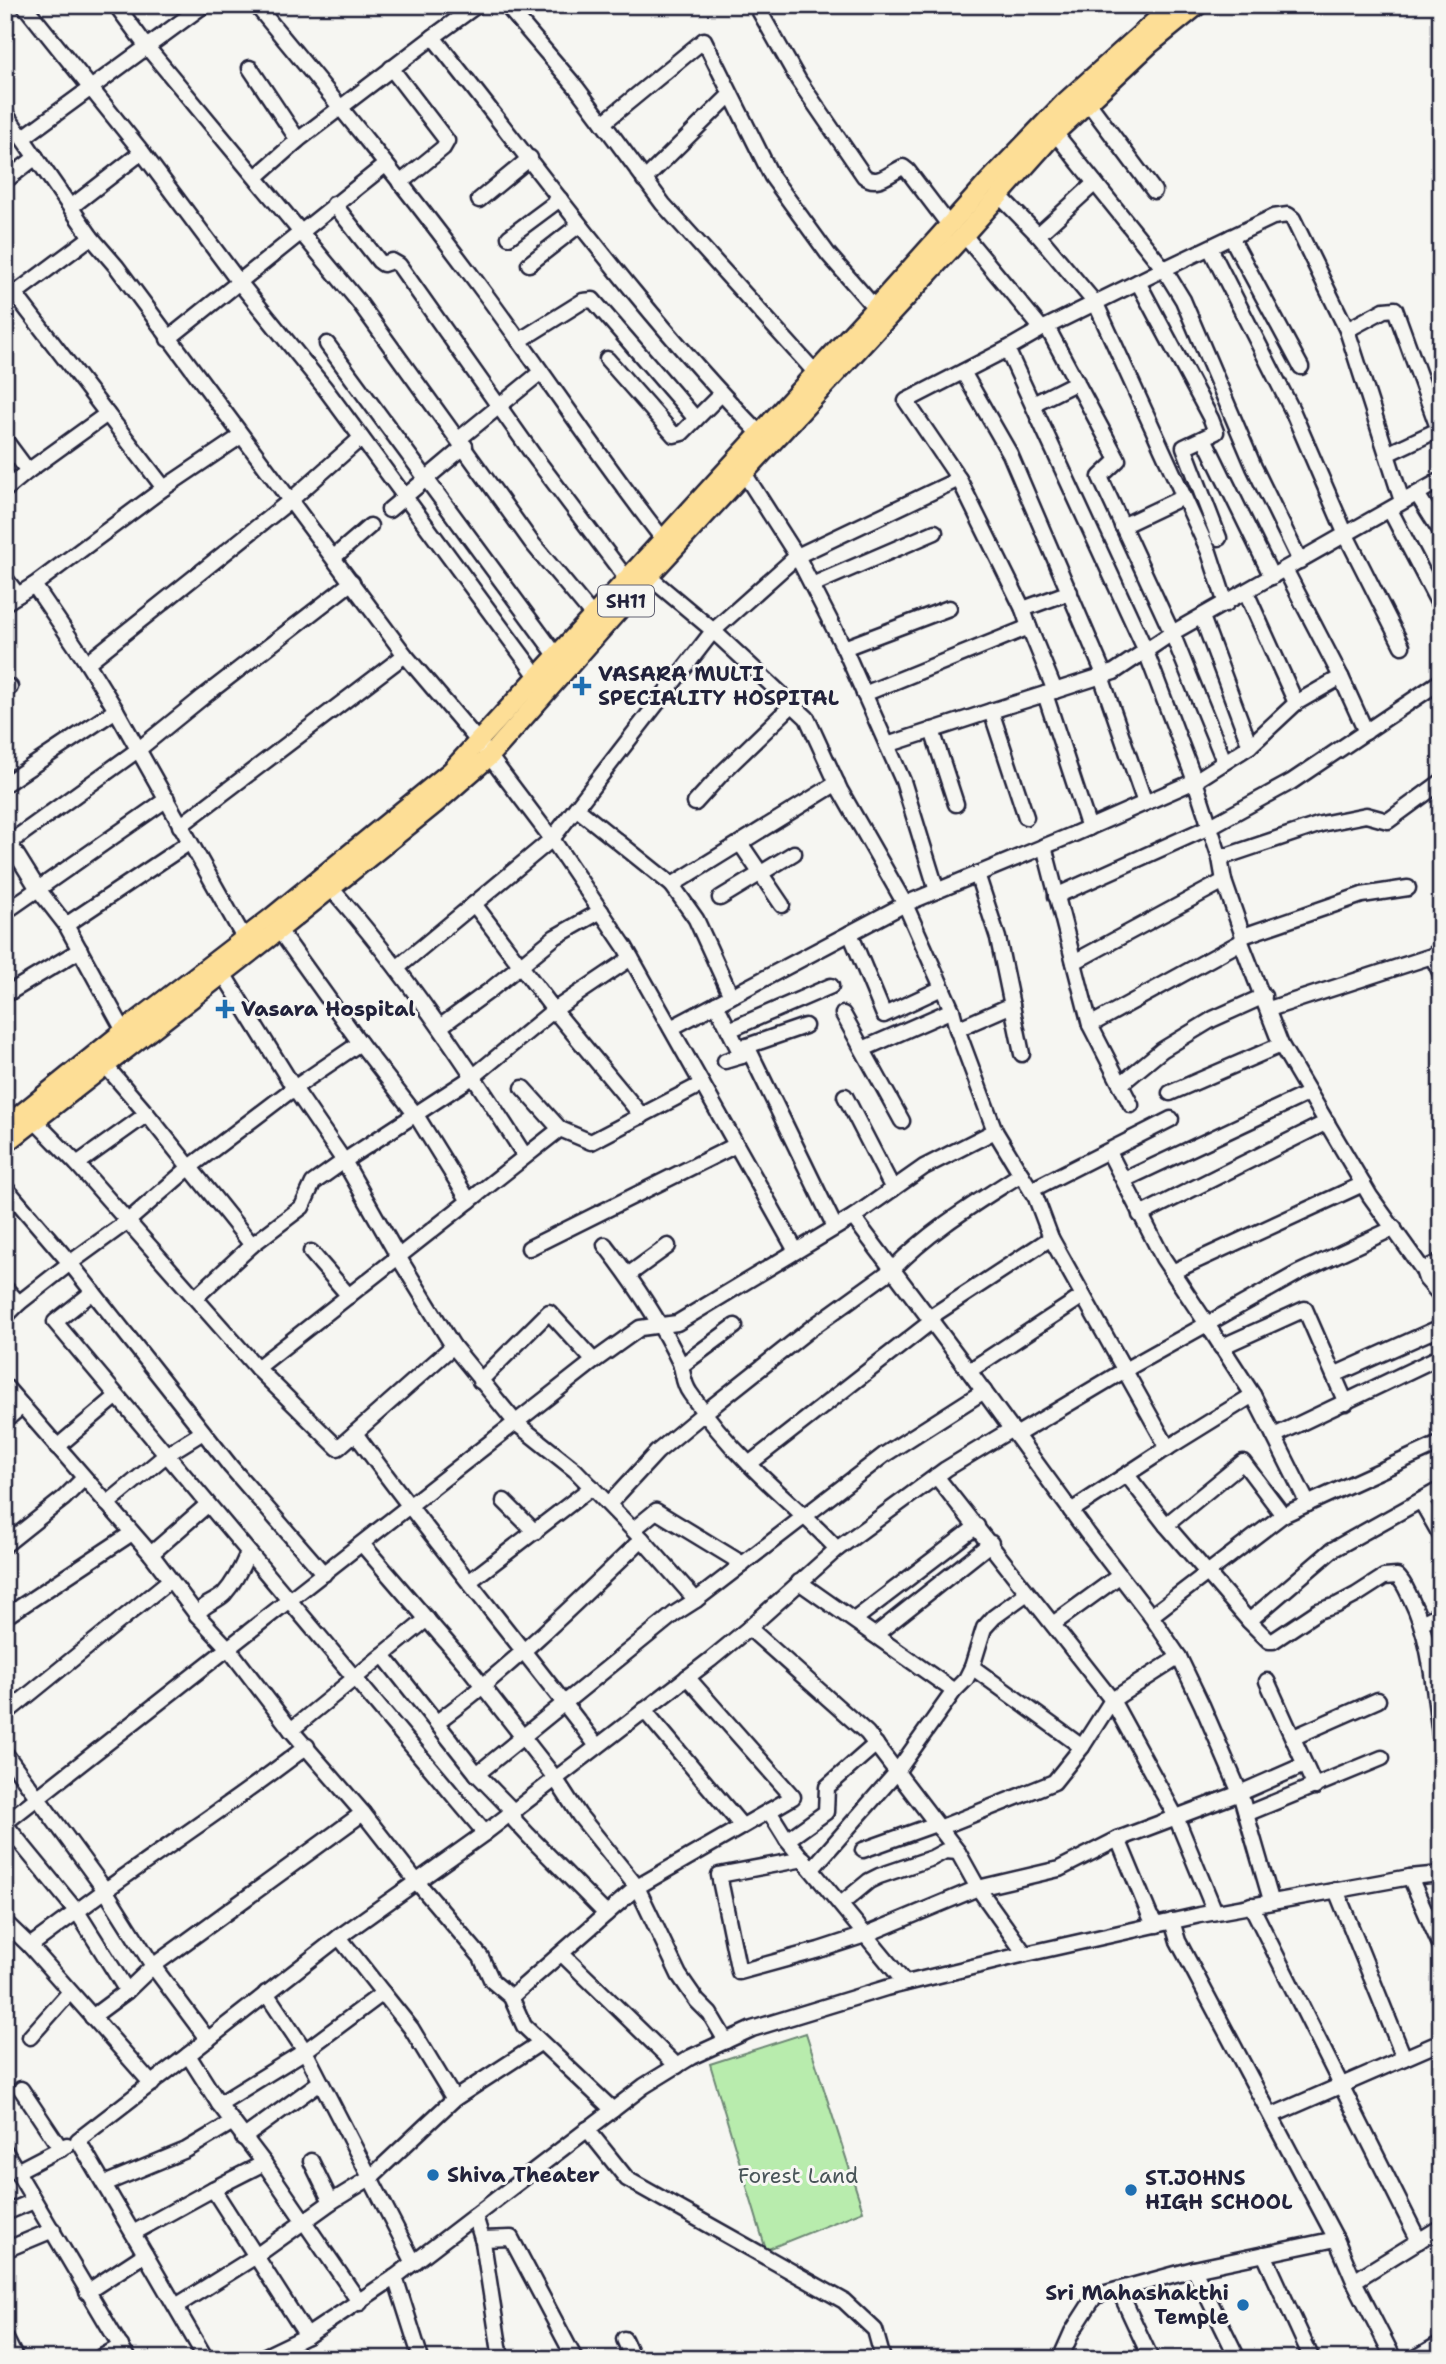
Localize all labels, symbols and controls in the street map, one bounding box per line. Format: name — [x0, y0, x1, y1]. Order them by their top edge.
road number: SH11 — [598, 586, 654, 616]
place label: VASARA MULTI SPECIALITY HOSPITAL — [598, 660, 839, 712]
marker: VASARA MULTI SPECIALITY HOSPITAL — [572, 676, 592, 696]
place label: Vasara Hospital — [241, 995, 416, 1023]
marker: Vasara Hospital — [215, 999, 235, 1019]
place label: Shiva Theater — [447, 2161, 600, 2189]
park label: Forest Land — [738, 2162, 858, 2190]
place label: ST.JOHNS HIGH SCHOOL — [1145, 2164, 1293, 2216]
marker: Shiva Theater — [425, 2167, 441, 2183]
marker: ST.JOHNS HIGH SCHOOL — [1123, 2182, 1139, 2198]
place label: Sri Mahashakthi Temple — [1045, 2279, 1229, 2331]
marker: Sri Mahashakthi Temple — [1235, 2297, 1251, 2313]

